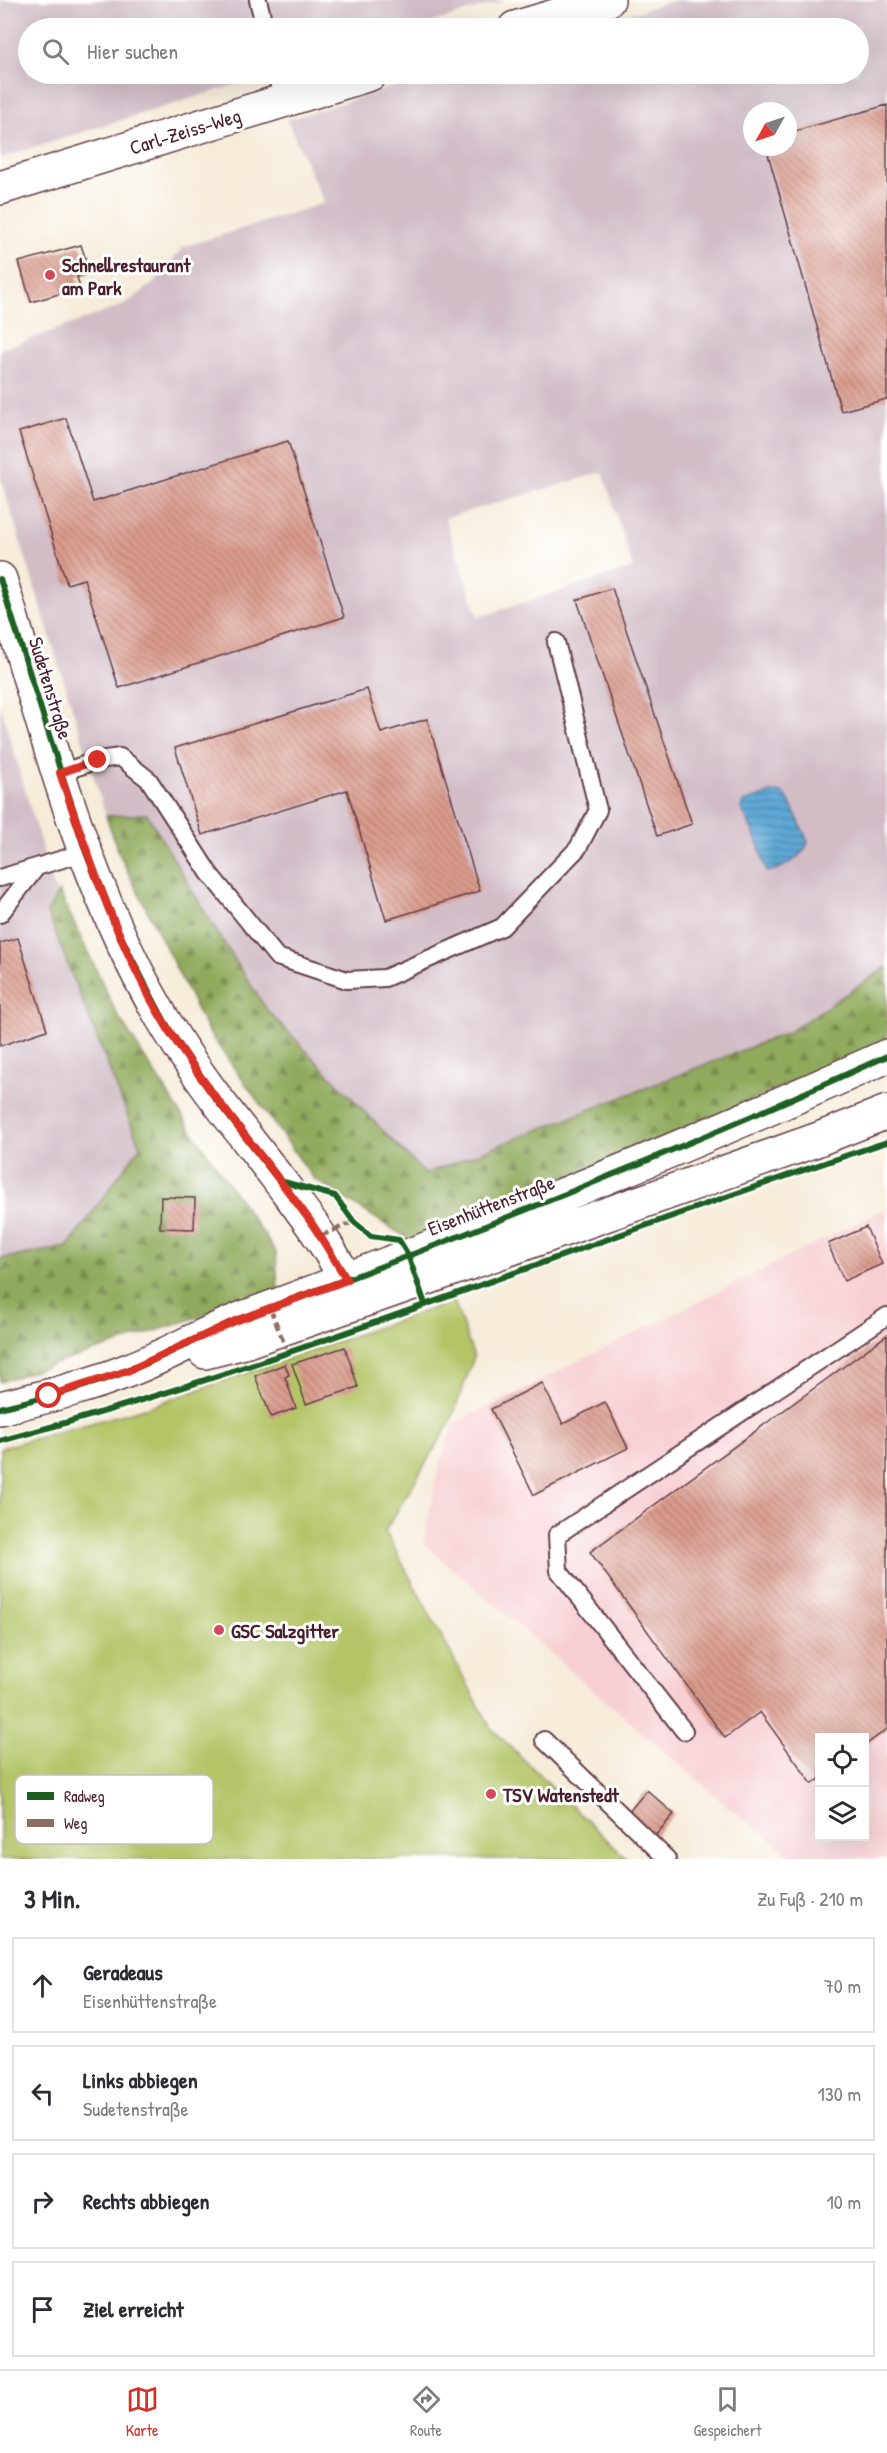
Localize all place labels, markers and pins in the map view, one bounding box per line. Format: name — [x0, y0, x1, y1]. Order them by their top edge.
place label: Schnellrestaurant am Park — [62, 251, 192, 301]
marker: Schnellrestaurant am Park — [43, 268, 57, 282]
place label: GSC Salzgitter — [231, 1617, 339, 1645]
marker: GSC Salzgitter — [212, 1623, 226, 1637]
place label: TSV Watenstedt — [502, 1781, 620, 1808]
marker: TSV Watenstedt — [484, 1787, 498, 1801]

